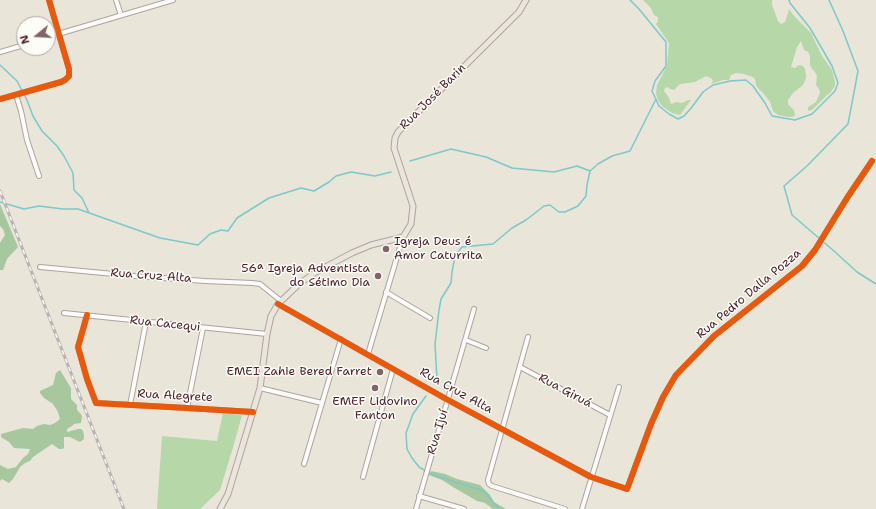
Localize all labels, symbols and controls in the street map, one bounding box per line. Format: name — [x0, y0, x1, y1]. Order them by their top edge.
north arrow — [16, 16, 56, 56]
text: N — [17, 33, 34, 46]
street label: Rua José Barin — [397, 61, 469, 133]
place label: Igreja Deus é Amor Caturrita — [394, 235, 482, 263]
marker: Igreja Deus é Amor Caturrita — [381, 244, 391, 254]
street label: Rua Pedro Dalla Pozza — [694, 246, 804, 342]
place label: 56ª Igreja Adventista do Sétimo Dia — [241, 262, 370, 290]
street label: Rua Cruz Alta — [110, 266, 192, 286]
marker: 56ª Igreja Adventista do Sétimo Dia — [373, 271, 383, 281]
street label: Rua Cacequi — [129, 313, 201, 335]
place label: EMEI Zahie Bered Farret — [227, 365, 372, 379]
street label: Rua Cruz Alta — [417, 365, 495, 417]
marker: EMEI Zahie Bered Farret — [375, 367, 385, 377]
street label: Rua Giruá — [536, 371, 594, 411]
marker: EMEF Lidovino Fanton — [370, 383, 380, 393]
street label: Rua Alegrete — [137, 387, 213, 405]
place label: EMEF Lidovino Fanton — [332, 395, 418, 423]
street label: Rua Ijuí — [424, 408, 452, 456]

